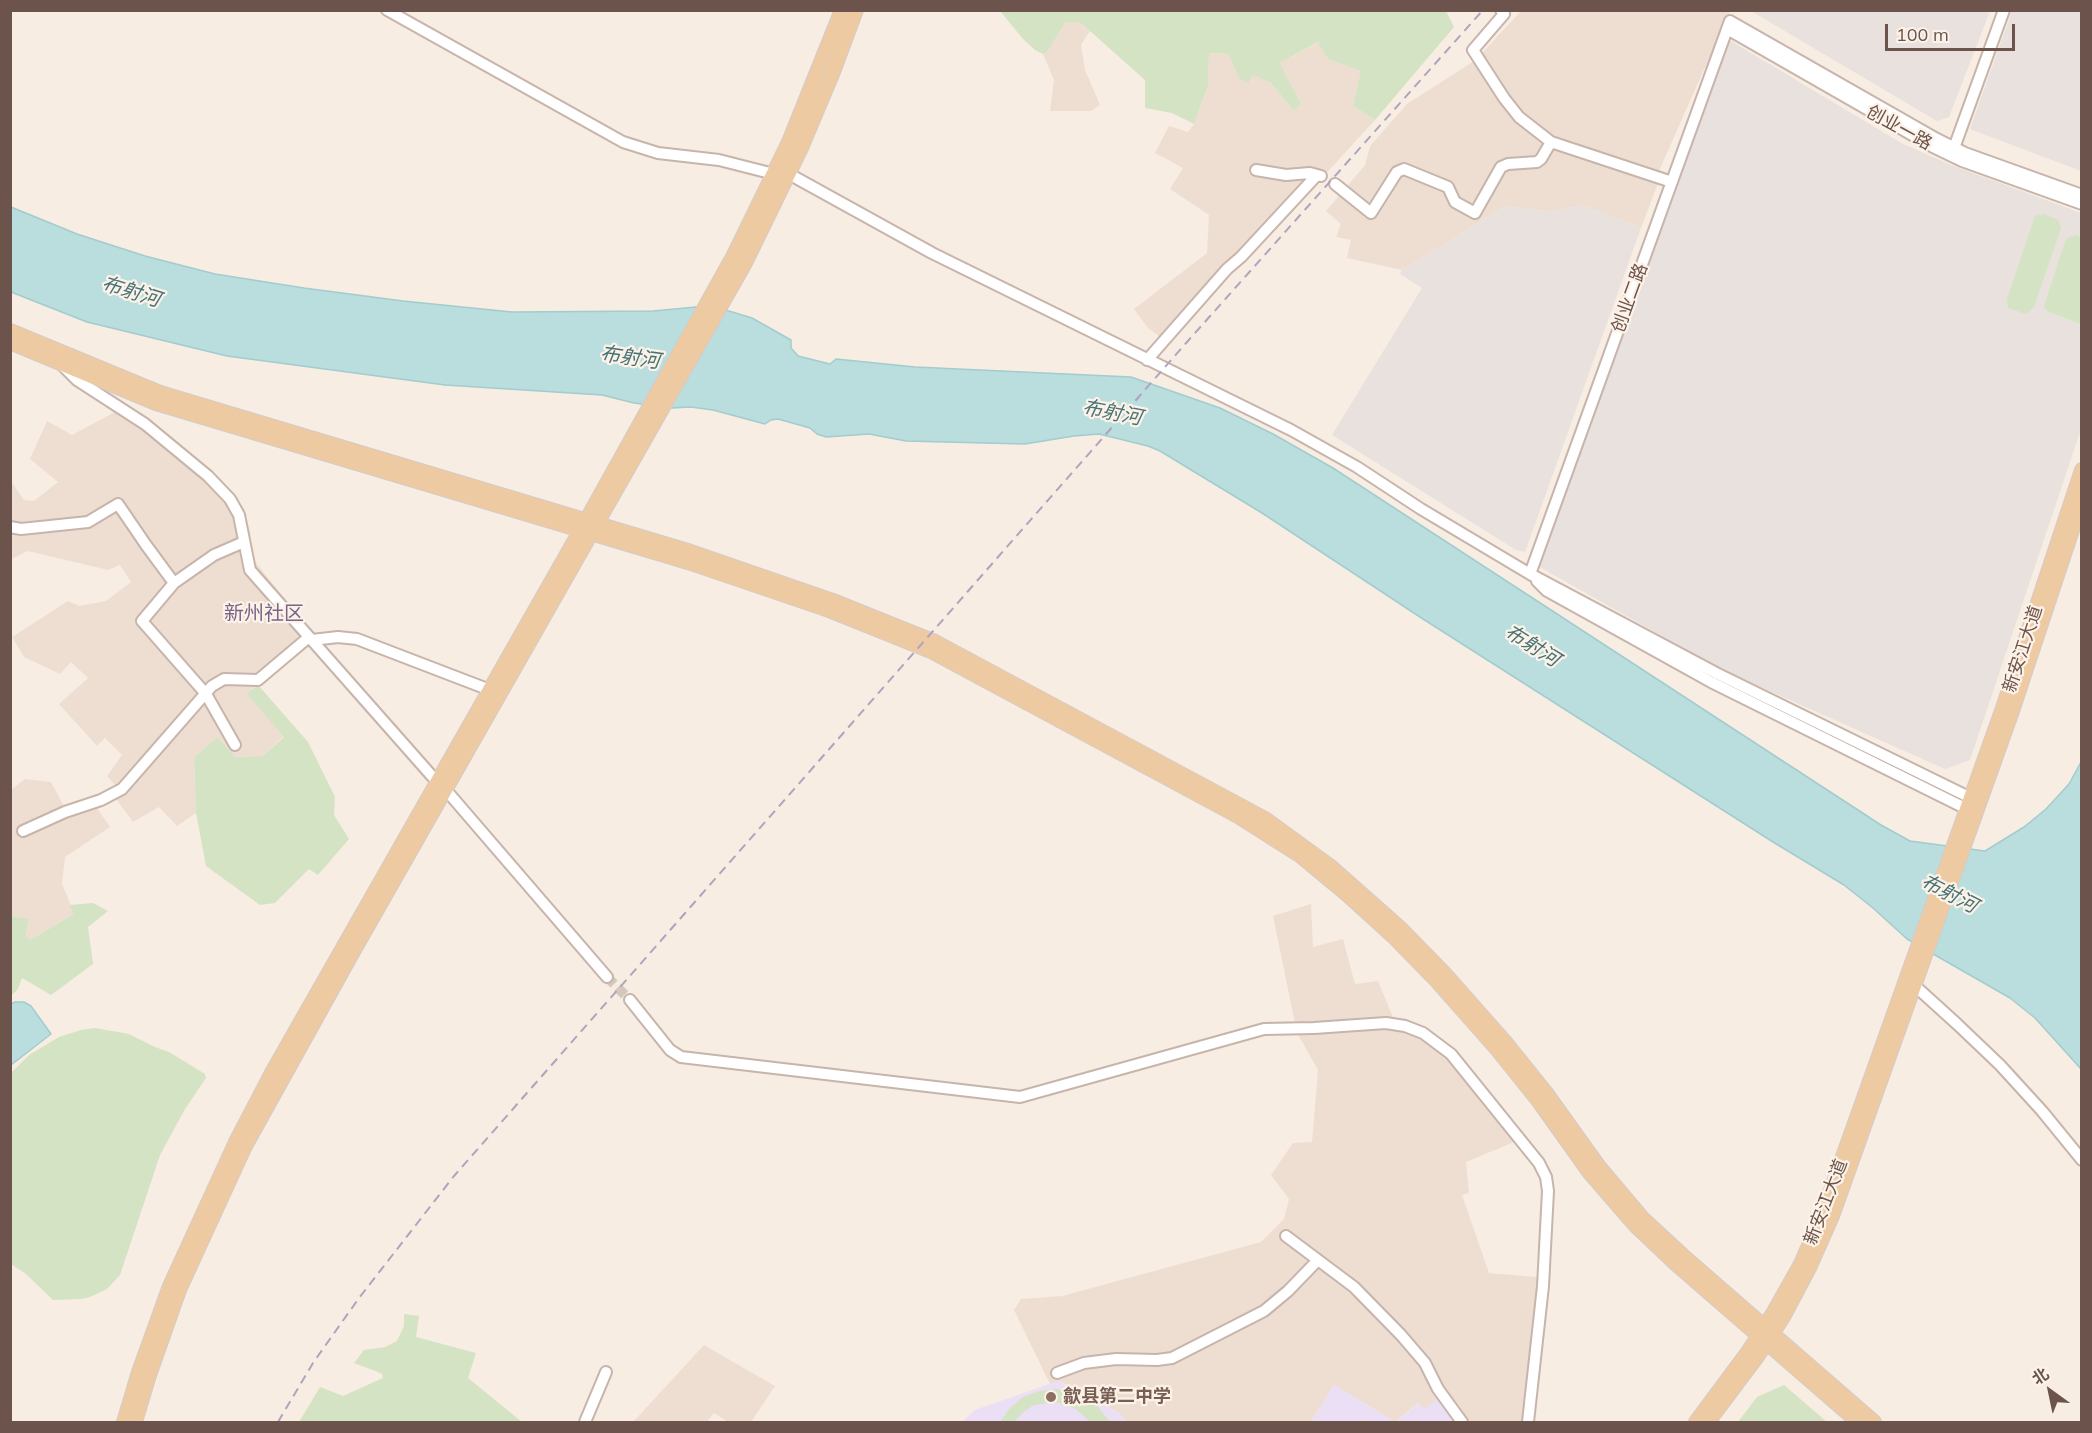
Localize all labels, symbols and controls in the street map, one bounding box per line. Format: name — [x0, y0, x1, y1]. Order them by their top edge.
scale bar — [1888, 12, 2018, 50]
text: 100 m — [1896, 23, 1949, 46]
street label: 创业一路 — [1862, 101, 1936, 155]
street label: 创业二路 — [1608, 260, 1652, 336]
water label: 布射河 — [99, 272, 163, 312]
water label: 布射河 — [599, 342, 661, 374]
water label: 布射河 — [1080, 395, 1144, 431]
district label: 新州社区 — [224, 602, 304, 626]
street label: 新安江大道 — [1999, 603, 2047, 695]
water label: 布射河 — [1500, 620, 1564, 672]
water label: 布射河 — [1917, 870, 1981, 918]
street label: 新安江大道 — [1800, 1156, 1852, 1248]
north arrow — [2020, 1361, 2080, 1421]
text: 北 — [2028, 1363, 2052, 1389]
place label: 歙县第二中学 — [1063, 1386, 1171, 1408]
marker: 歙县第二中学 — [1044, 1390, 1058, 1404]

